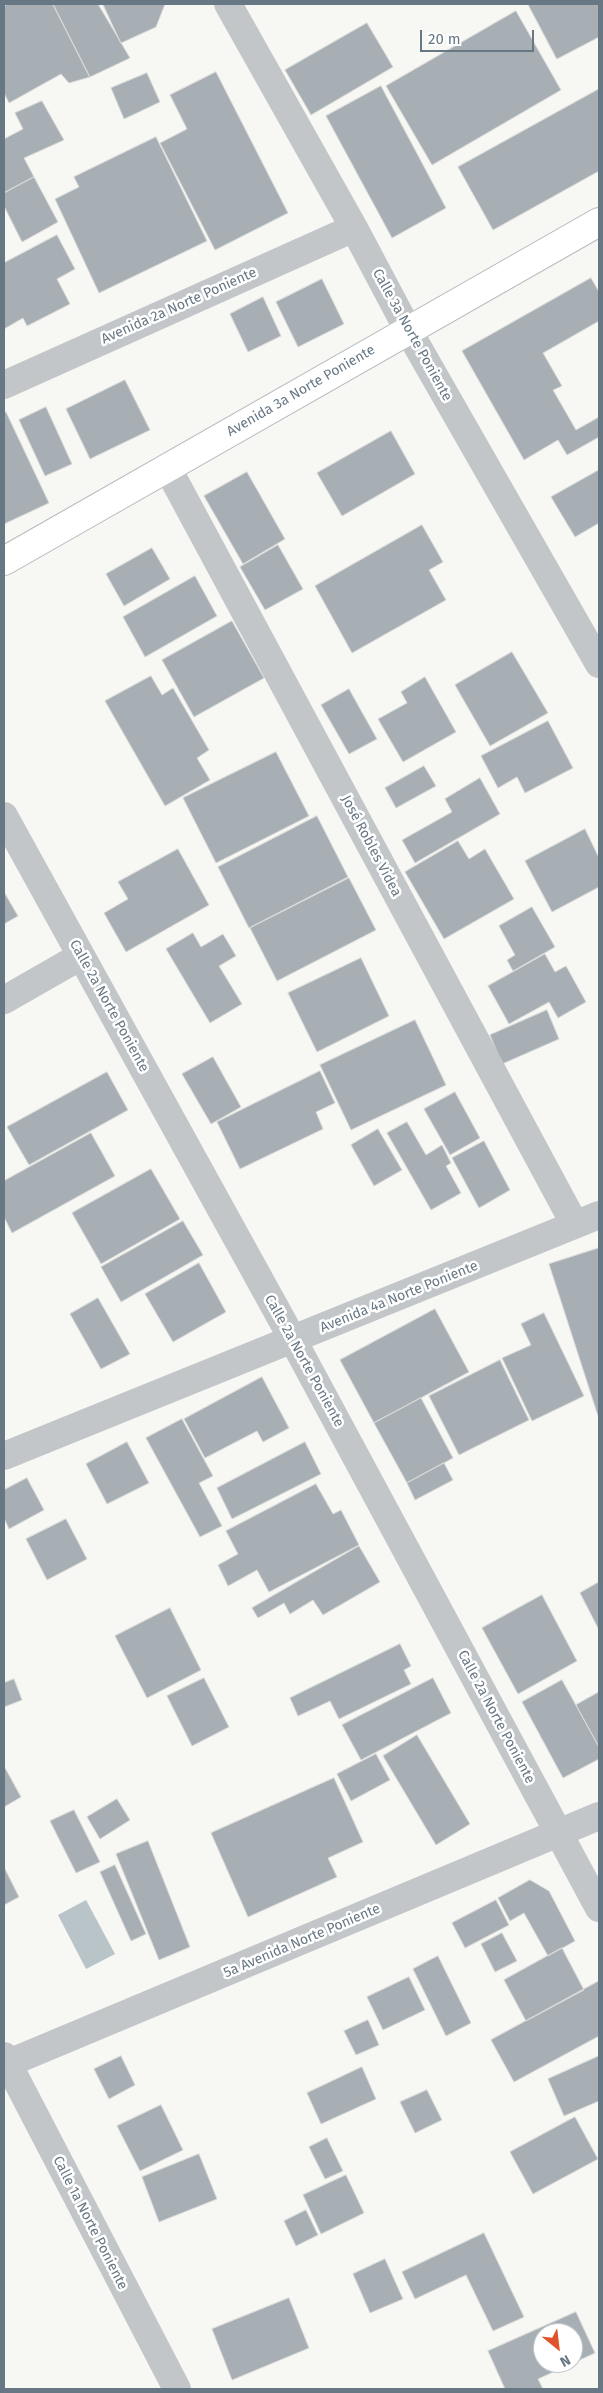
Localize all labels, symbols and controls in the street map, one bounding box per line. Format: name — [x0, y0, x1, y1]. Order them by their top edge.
scale bar — [423, 20, 537, 52]
text: 20 m — [428, 30, 461, 48]
street label: Avenida 2a Norte Poniente — [99, 264, 259, 348]
street label: Calle 3a Norte Poniente — [369, 266, 455, 404]
street label: Avenida 3a Norte Poniente — [224, 342, 378, 440]
street label: José Robles Videa — [337, 793, 405, 899]
street label: Calle 2a Norte Poniente — [66, 937, 152, 1075]
street label: Avenida 4a Norte Poniente — [318, 1258, 480, 1336]
street label: Calle 2a Norte Poniente — [261, 1292, 347, 1430]
street label: Calle 2a Norte Poniente — [454, 1648, 538, 1786]
street label: 5a Avenida Norte Poniente — [221, 1900, 383, 1982]
street label: Calle 1a Norte Poniente — [49, 2153, 131, 2293]
north arrow — [533, 2323, 583, 2373]
text: N — [557, 2351, 573, 2370]

